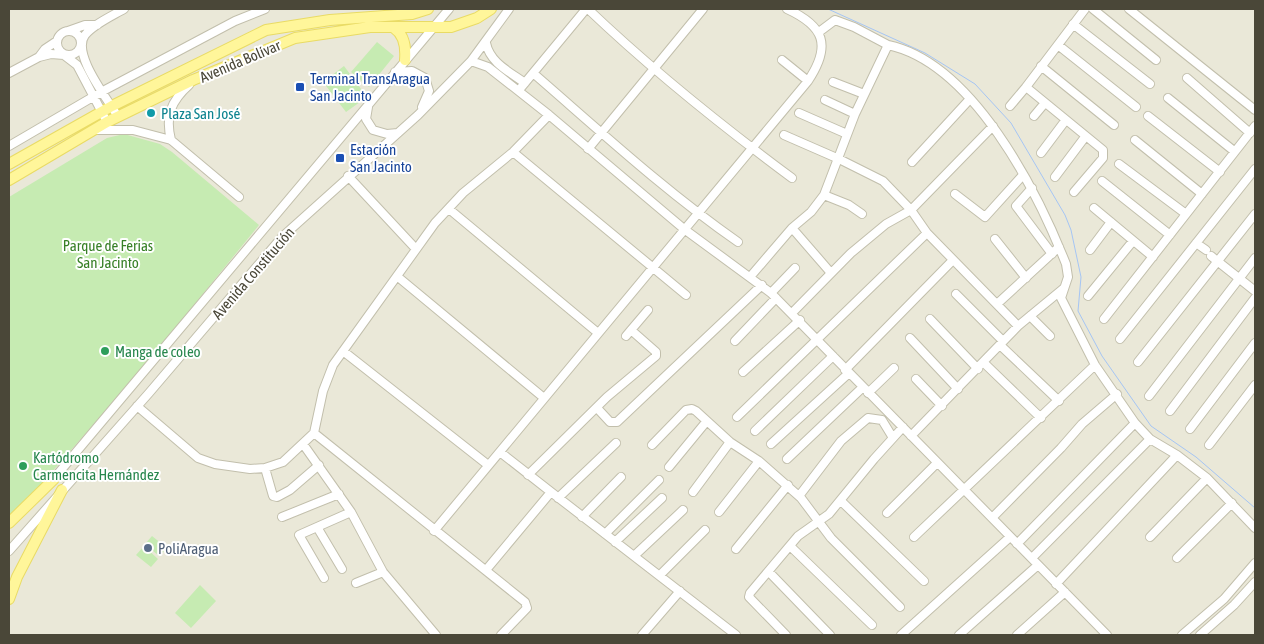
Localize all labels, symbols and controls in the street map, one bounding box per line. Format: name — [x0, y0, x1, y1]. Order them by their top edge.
street label: Avenida Bolívar — [197, 36, 283, 86]
place label: Terminal TransAragua San Jacinto — [310, 70, 430, 104]
marker: Terminal TransAragua San Jacinto — [294, 81, 306, 93]
place label: Plaza San José — [161, 105, 240, 122]
marker: Plaza San José — [145, 107, 157, 119]
place label: Estación San Jacinto — [350, 141, 412, 175]
marker: Estación San Jacinto — [334, 152, 346, 164]
street label: Avenida Constitución — [209, 224, 297, 322]
park label: Parque de Ferias San Jacinto — [63, 237, 153, 271]
place label: Manga de coleo — [115, 343, 201, 360]
marker: Manga de coleo — [99, 345, 111, 357]
place label: Kartódromo Carmencita Hernández — [33, 449, 160, 483]
marker: Kartódromo Carmencita Hernández — [17, 460, 29, 472]
place label: PoliAragua — [158, 540, 219, 557]
marker: PoliAragua — [142, 542, 154, 554]

